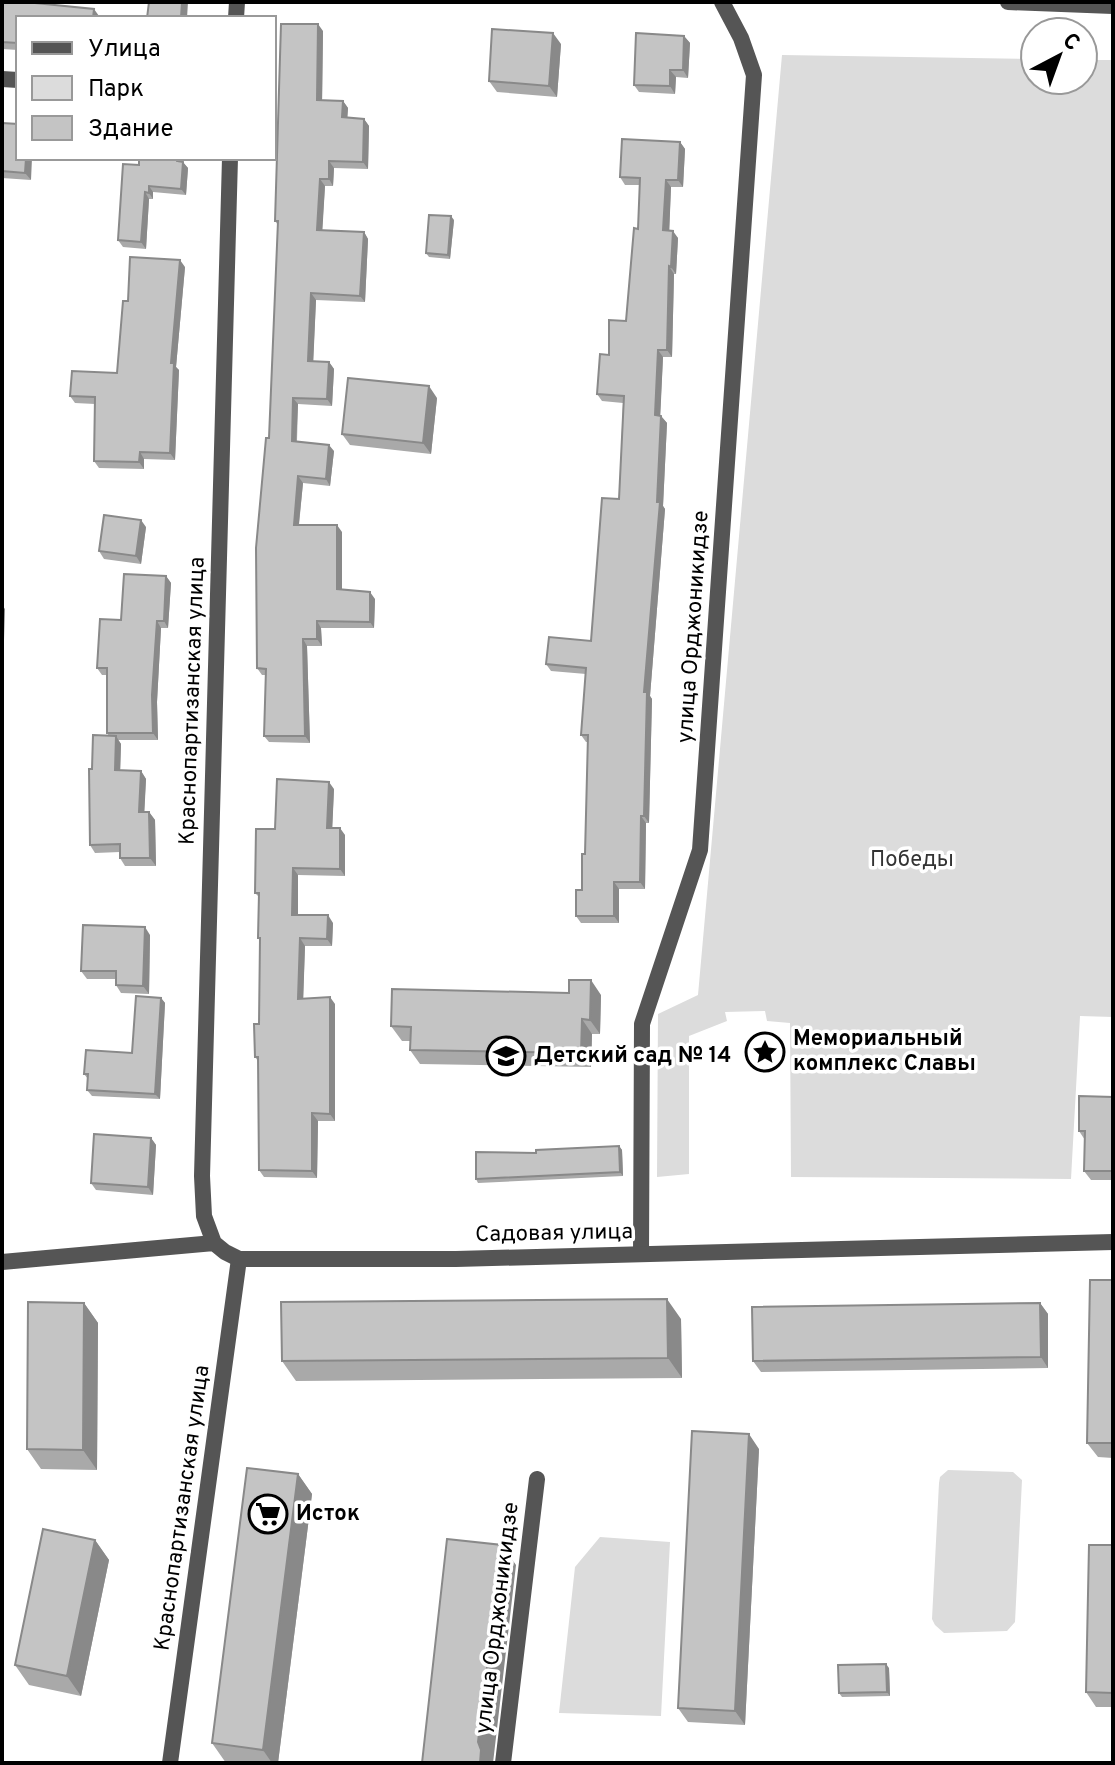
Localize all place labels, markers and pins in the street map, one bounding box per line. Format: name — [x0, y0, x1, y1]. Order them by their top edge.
place label: Мемориальный комплекс Славы — [793, 1026, 976, 1078]
place icon: Мемориальный комплекс Славы — [744, 1031, 786, 1073]
school or university icon: Детский сад № 14 — [485, 1035, 527, 1077]
place label: Детский сад № 14 — [534, 1043, 731, 1070]
supermarket icon: Исток — [247, 1493, 289, 1535]
place label: Исток — [296, 1501, 360, 1528]

